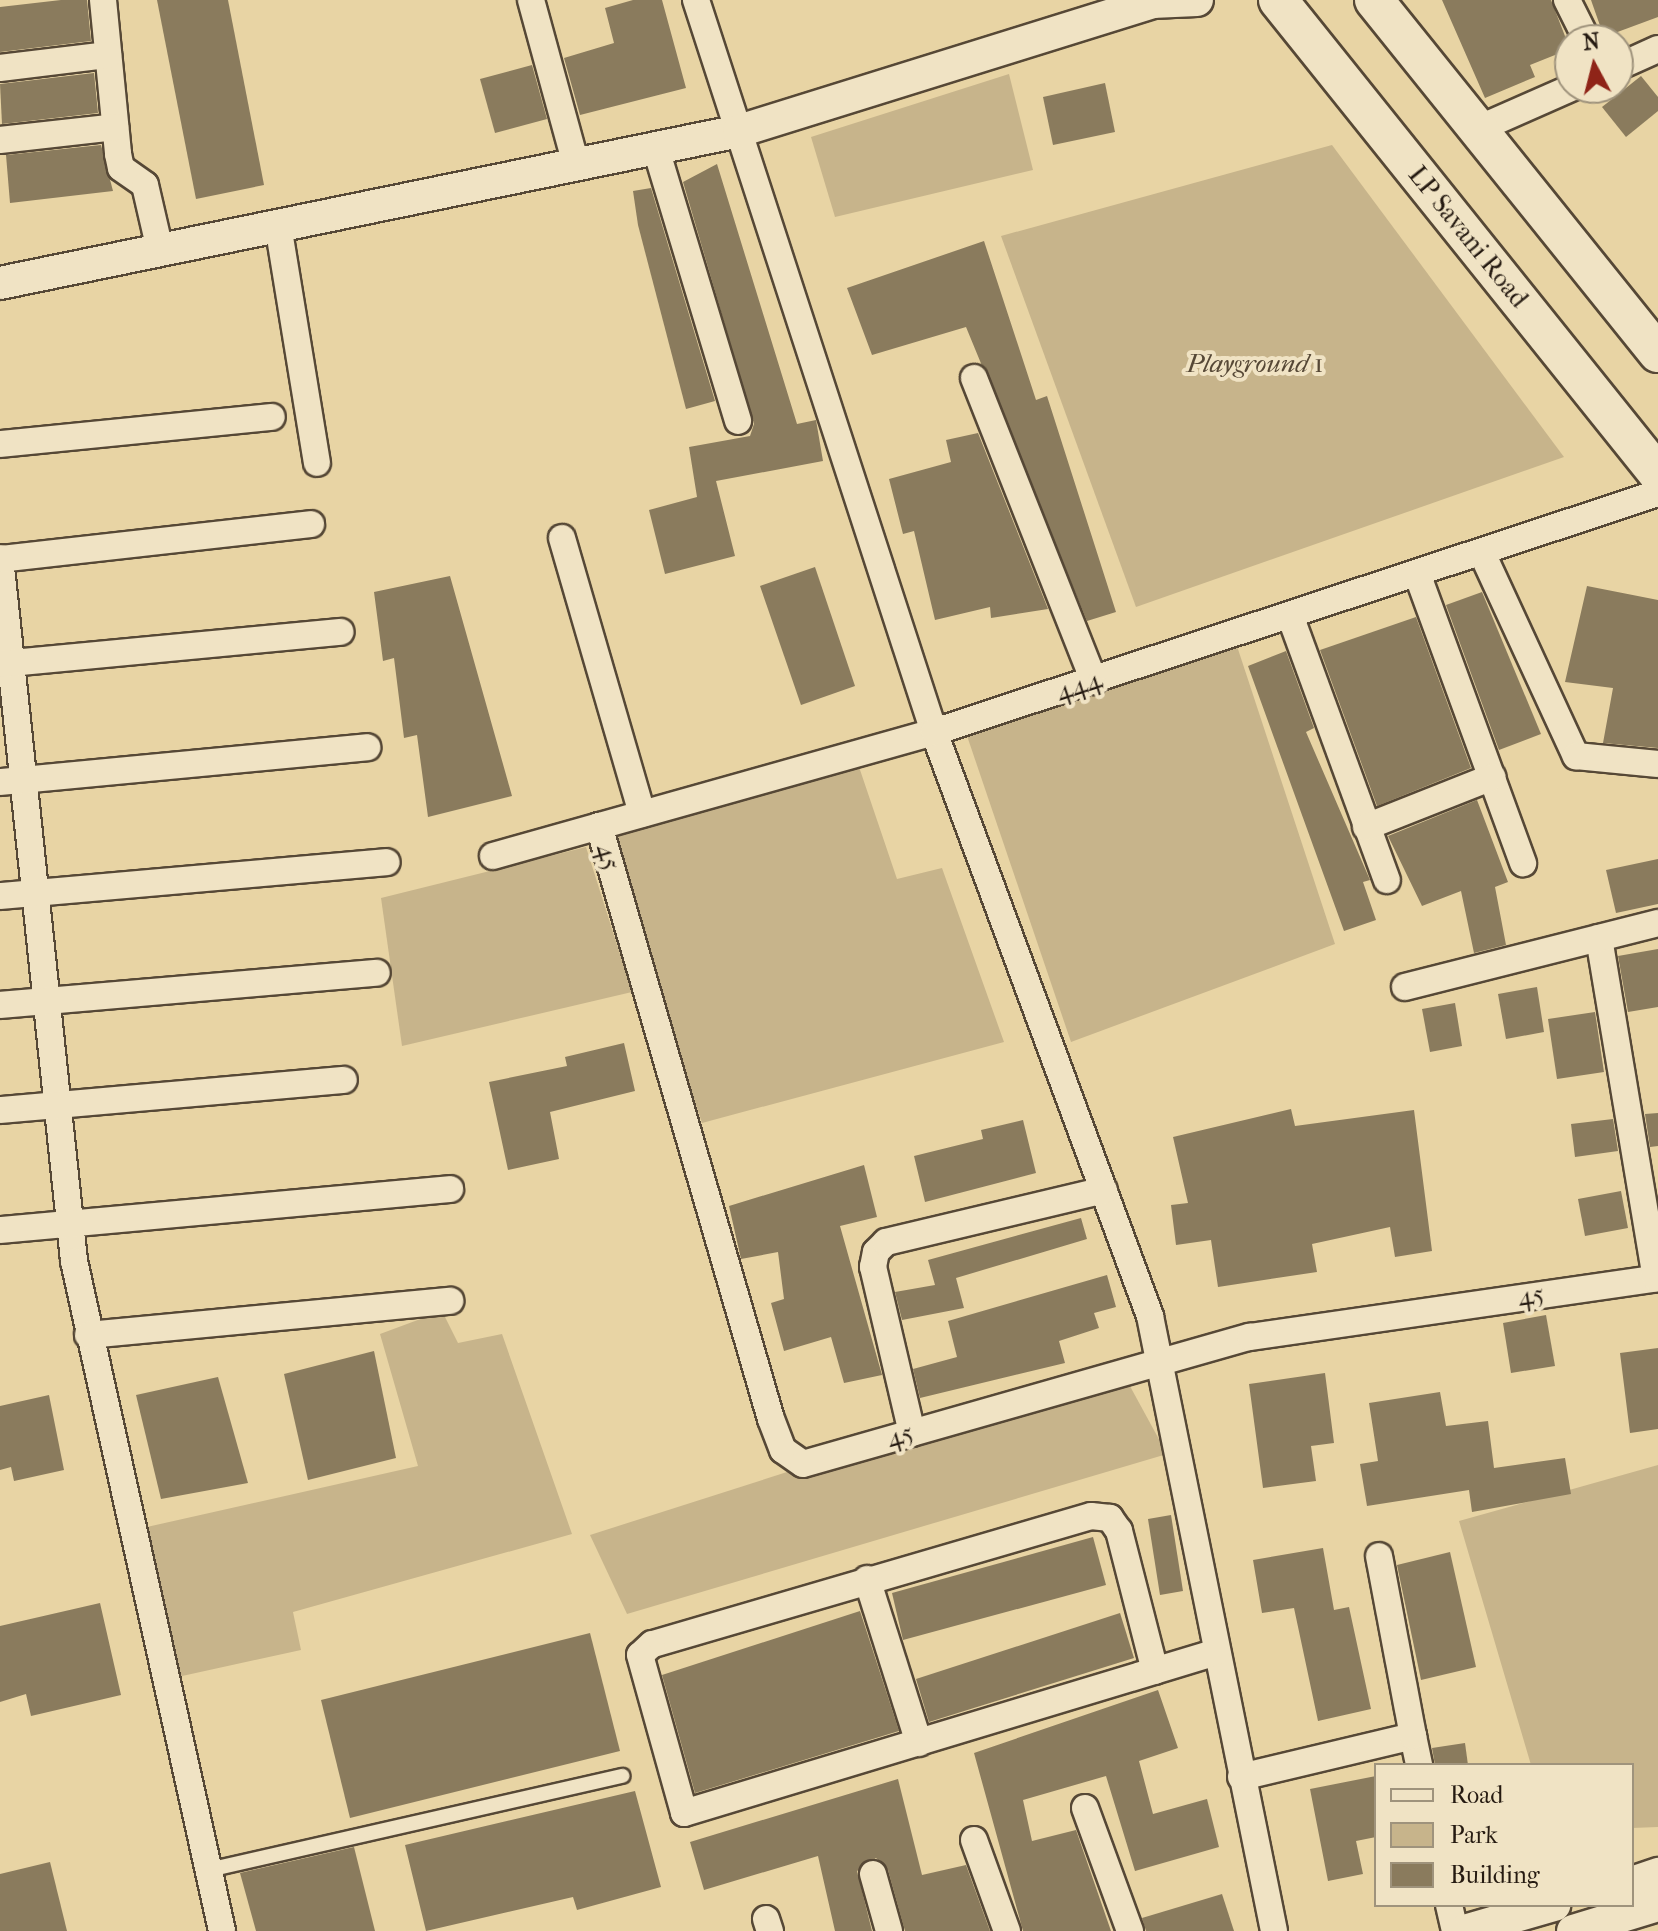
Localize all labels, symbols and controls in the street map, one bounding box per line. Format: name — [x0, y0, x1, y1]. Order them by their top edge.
north arrow — [1554, 24, 1634, 104]
text: N — [1581, 28, 1601, 56]
street label: LP Savani Road — [1401, 160, 1535, 314]
park label: Playground 1 — [1186, 348, 1324, 380]
street label: 444 — [1052, 664, 1106, 708]
street label: 45 — [589, 840, 627, 874]
street label: 45 — [1516, 1279, 1546, 1313]
street label: 45 — [883, 1417, 917, 1455]
legend — [1374, 1763, 1634, 1907]
text: Road — [1450, 1781, 1503, 1809]
text: Park — [1450, 1821, 1498, 1849]
text: Building — [1450, 1861, 1540, 1889]

